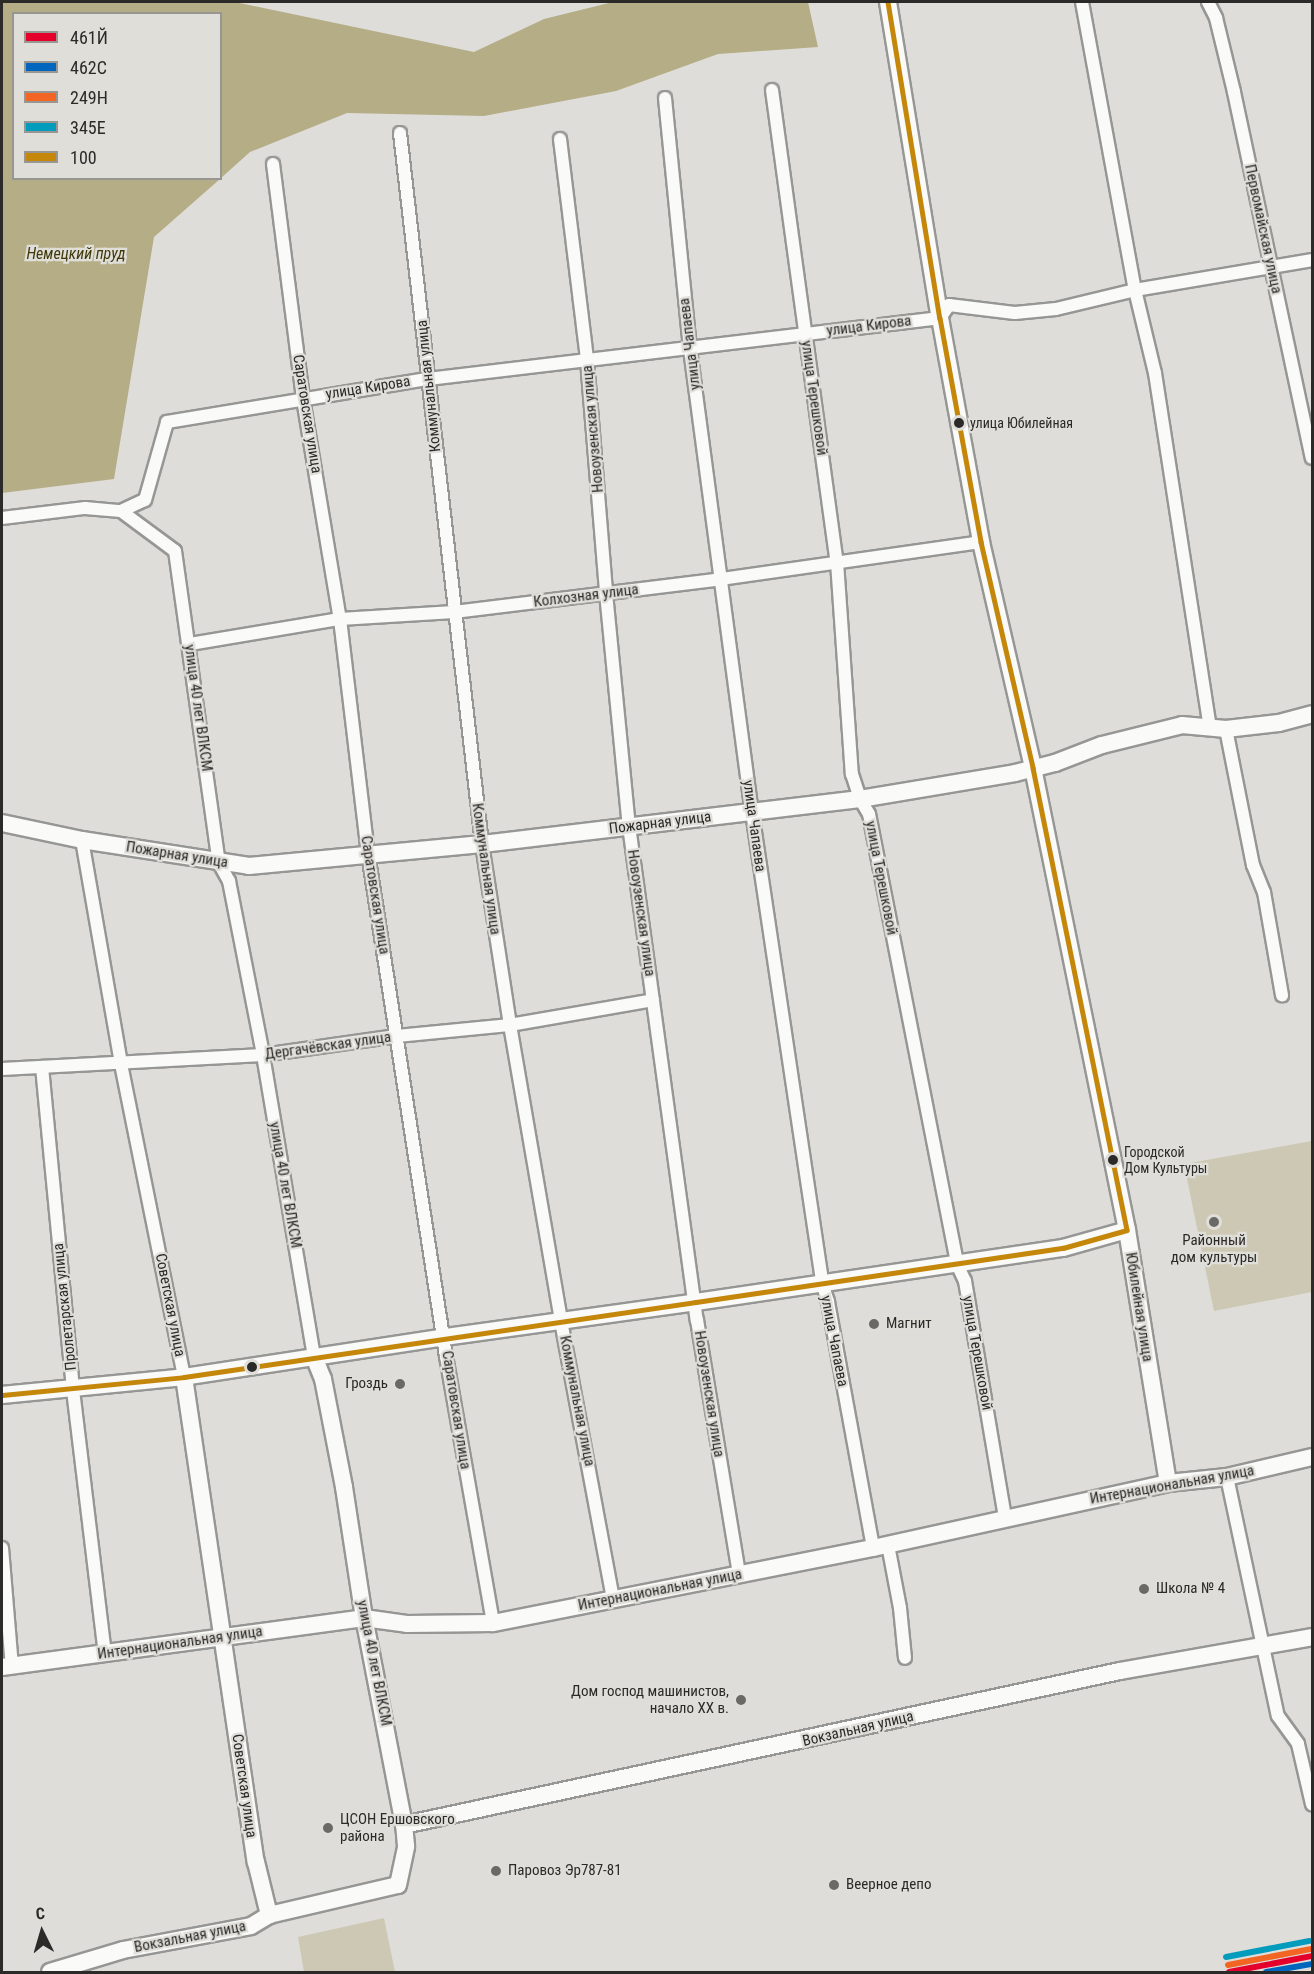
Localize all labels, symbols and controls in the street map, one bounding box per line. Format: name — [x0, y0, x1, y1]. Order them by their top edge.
legend — [12, 12, 222, 180]
text: 461Й — [70, 27, 108, 48]
text: 462С — [70, 57, 107, 78]
text: 249Н — [70, 87, 108, 108]
text: 345Е — [70, 117, 106, 138]
text: 100 — [70, 147, 97, 168]
street label: Первомайская улица — [1241, 163, 1285, 295]
water label: Немецкий пруд — [26, 244, 126, 264]
street label: улица Чапаева — [675, 297, 705, 391]
street label: улица Кирова — [826, 312, 912, 340]
street label: Коммунальная улица — [413, 319, 445, 453]
street label: улица Терешковой — [797, 339, 831, 457]
street label: Саратовская улица — [289, 354, 325, 474]
street label: Новоузенская улица — [578, 365, 608, 493]
street label: улица Кирова — [324, 372, 412, 404]
place label: улица Юбилейная — [970, 415, 1073, 431]
marker: улица Юбилейная — [953, 417, 965, 429]
street label: Колхозная улица — [532, 581, 640, 611]
street label: улица 40 лет ВЛКСМ — [180, 643, 216, 773]
street label: улица Чапаева — [739, 779, 769, 873]
street label: Коммунальная улица — [468, 802, 504, 936]
street label: Пожарная улица — [608, 808, 712, 838]
street label: улица Терешковой — [861, 819, 901, 937]
street label: Саратовская улица — [357, 835, 393, 955]
street label: Пожарная улица — [125, 838, 229, 872]
street label: Новоузенская улица — [623, 849, 659, 977]
street label: Дергачёвская улица — [264, 1028, 392, 1064]
street label: улица 40 лет ВЛКСМ — [265, 1120, 305, 1250]
place label: Городской Дом Культуры — [1124, 1144, 1207, 1176]
marker: Городской Дом Культуры — [1107, 1154, 1119, 1166]
marker: Районный дом культуры — [1207, 1215, 1221, 1229]
place label: Районный дом культуры — [1171, 1231, 1257, 1266]
street label: Пролетарская улица — [49, 1242, 81, 1372]
street label: Юбилейная улица — [1121, 1251, 1157, 1363]
street label: Советская улица — [151, 1252, 189, 1358]
street label: улица Чапаева — [816, 1294, 852, 1388]
street label: улица Терешковой — [958, 1294, 996, 1412]
place label: Магнит — [886, 1315, 932, 1333]
marker: Магнит — [867, 1317, 881, 1331]
street label: Новоузенская улица — [690, 1330, 728, 1458]
street label: Коммунальная улица — [555, 1334, 599, 1468]
street label: Саратовская улица — [438, 1350, 474, 1470]
unlabelled marker — [246, 1361, 258, 1373]
place label: Гроздь — [345, 1375, 388, 1393]
marker: Гроздь — [393, 1377, 407, 1391]
street label: Интернациональная улица — [1088, 1462, 1256, 1508]
street label: Интернациональная улица — [577, 1565, 743, 1615]
place label: Школа № 4 — [1156, 1580, 1225, 1598]
marker: Школа № 4 — [1137, 1582, 1151, 1596]
street label: улица 40 лет ВЛКСМ — [353, 1599, 395, 1727]
street label: Интернациональная улица — [96, 1623, 264, 1663]
place label: Дом господ машинистов, начало XX в. — [571, 1682, 729, 1717]
marker: Дом господ машинистов, начало XX в. — [734, 1693, 748, 1707]
street label: Вокзальная улица — [801, 1707, 915, 1751]
street label: Советская улица — [228, 1733, 260, 1839]
place label: ЦСОН Ершовского района — [340, 1810, 455, 1845]
marker: ЦСОН Ершовского района — [321, 1821, 335, 1835]
place label: Паровоз Эр787-81 — [508, 1862, 622, 1880]
marker: Паровоз Эр787-81 — [489, 1864, 503, 1878]
place label: Веерное депо — [846, 1876, 932, 1894]
marker: Веерное депо — [827, 1878, 841, 1892]
north arrow — [12, 1902, 72, 1962]
text: С — [35, 1904, 46, 1923]
street label: Вокзальная улица — [133, 1917, 247, 1957]

